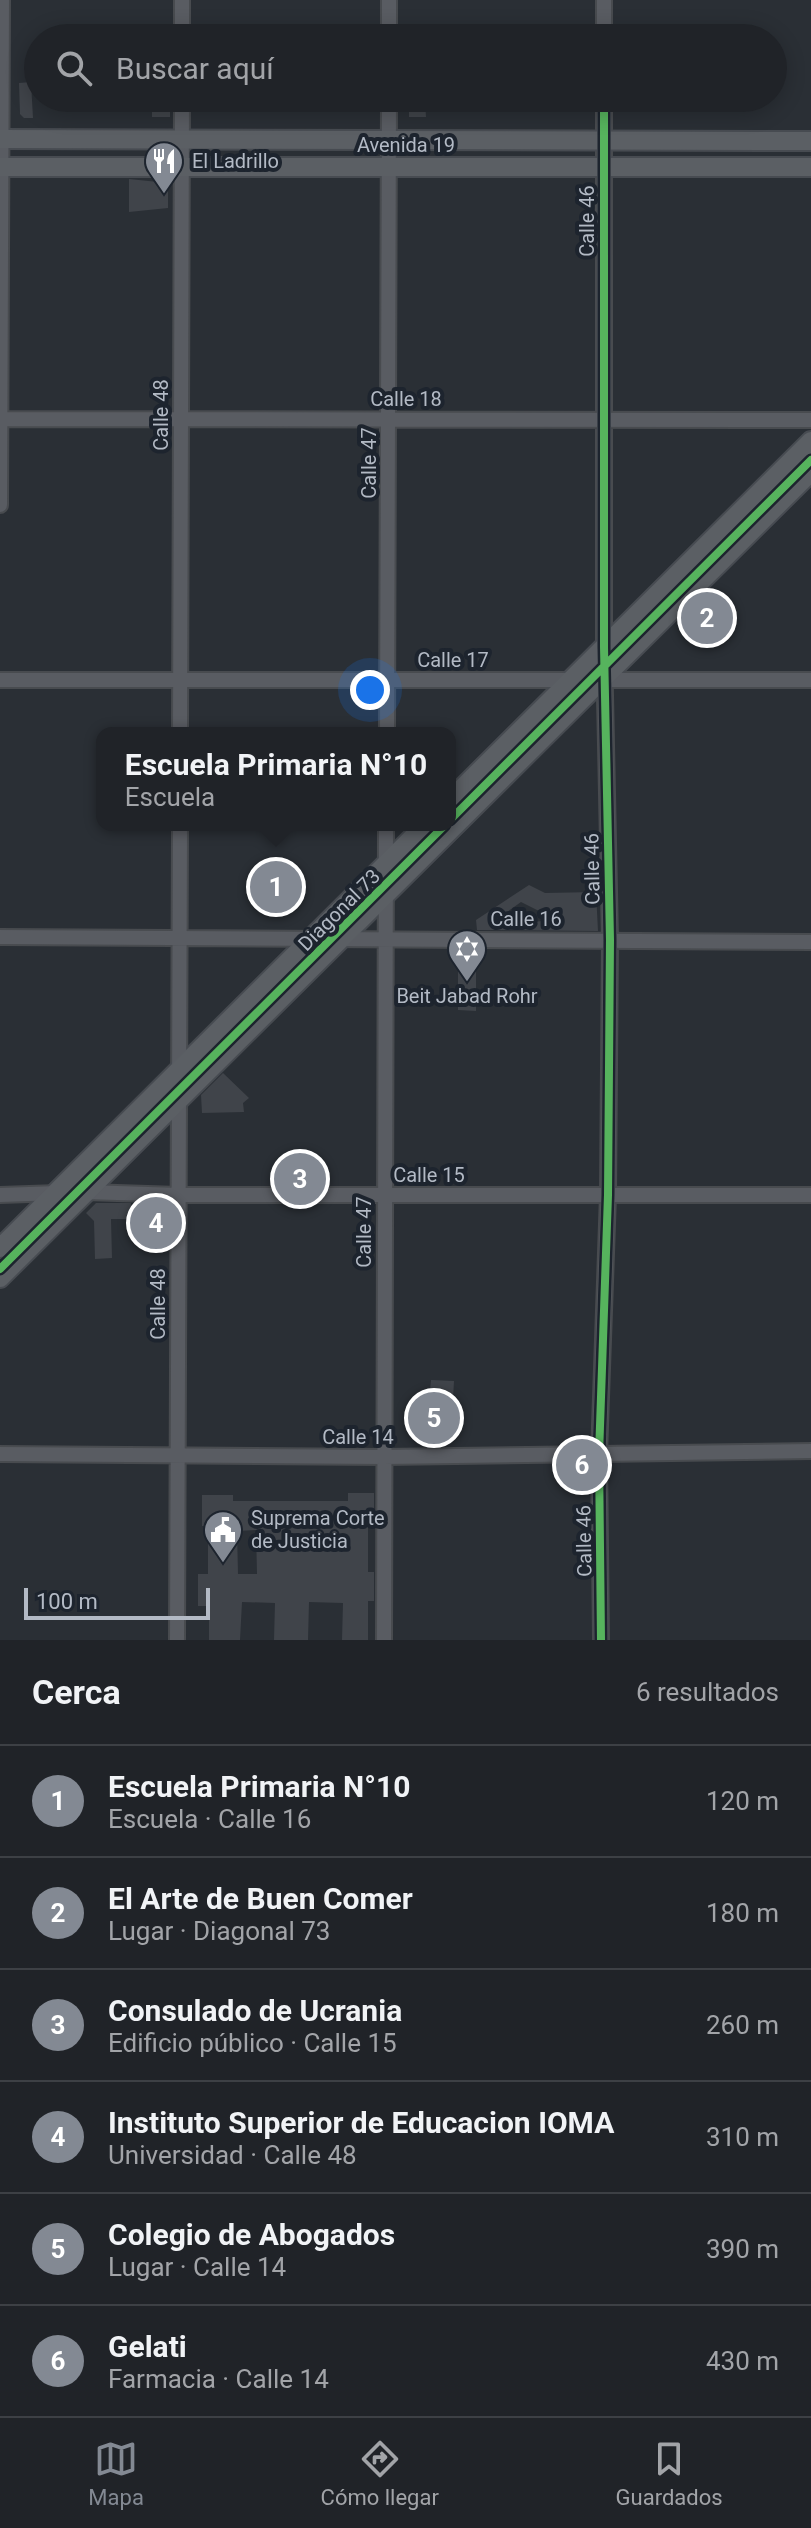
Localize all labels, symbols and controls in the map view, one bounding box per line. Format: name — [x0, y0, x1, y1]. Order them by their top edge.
search box — [24, 24, 787, 112]
icon: search — [52, 46, 96, 90]
text: Buscar aquí — [116, 51, 274, 86]
street label: Avenida 19 — [357, 133, 455, 157]
restaurant icon: El Ladrillo — [143, 140, 185, 195]
place label: El Ladrillo — [192, 149, 279, 173]
street label: Calle 46 — [575, 185, 599, 257]
street label: Calle 48 — [149, 379, 173, 451]
street label: Calle 18 — [370, 387, 442, 411]
street label: Calle 47 — [357, 427, 381, 499]
pin: 2 — [681, 588, 733, 648]
street label: Calle 17 — [417, 648, 489, 672]
your location — [350, 670, 390, 710]
popup — [96, 727, 456, 831]
text: Escuela Primaria N°10 — [125, 747, 427, 782]
text: Escuela — [125, 782, 215, 812]
street label: Calle 46 — [579, 833, 605, 905]
pin: 1 — [250, 857, 302, 917]
street label: Diagonal 73 — [293, 864, 385, 956]
street label: Calle 16 — [490, 907, 562, 931]
synagogue icon: Beit Jabad Rohr — [446, 928, 488, 983]
place label: Beit Jabad Rohr — [396, 984, 538, 1008]
pin: 3 — [274, 1149, 326, 1209]
street label: Calle 15 — [393, 1163, 465, 1187]
pin: 4 — [130, 1193, 182, 1253]
street label: Calle 47 — [352, 1196, 376, 1268]
street label: Calle 48 — [146, 1268, 170, 1340]
pin: 5 — [408, 1388, 460, 1448]
street label: Calle 14 — [322, 1425, 394, 1449]
pin: 6 — [556, 1435, 608, 1495]
street label: Calle 46 — [571, 1505, 597, 1577]
place label: Suprema Corte de Justicia — [251, 1506, 385, 1553]
public building icon: Suprema Corte de Justicia — [202, 1509, 244, 1564]
scale bar — [24, 1584, 210, 1620]
text: 100 m — [36, 1589, 98, 1614]
text: Cerca — [32, 1672, 121, 1712]
text: 6 resultados — [636, 1677, 779, 1707]
text: Escuela Primaria N°10 — [108, 1769, 410, 1804]
text: 1 — [51, 1786, 65, 1816]
text: 120 m — [706, 1786, 779, 1816]
text: Escuela · Calle 16 — [108, 1804, 311, 1834]
text: El Arte de Buen Comer — [108, 1881, 413, 1916]
text: 2 — [51, 1898, 65, 1928]
text: 180 m — [706, 1898, 779, 1928]
text: Lugar · Diagonal 73 — [108, 1916, 330, 1946]
text: Consulado de Ucrania — [108, 1993, 402, 2028]
text: 3 — [51, 2010, 65, 2040]
text: 260 m — [706, 2010, 779, 2040]
text: Edificio público · Calle 15 — [108, 2028, 397, 2058]
text: Instituto Superior de Educacion IOMA — [108, 2105, 614, 2140]
text: 4 — [51, 2122, 65, 2152]
text: 310 m — [706, 2122, 779, 2152]
text: Universidad · Calle 48 — [108, 2140, 357, 2170]
text: Colegio de Abogados — [108, 2217, 395, 2252]
text: 5 — [51, 2234, 65, 2264]
text: 390 m — [706, 2234, 779, 2264]
text: Lugar · Calle 14 — [108, 2252, 286, 2282]
text: Gelati — [108, 2329, 187, 2364]
text: 6 — [51, 2346, 65, 2376]
text: 430 m — [706, 2346, 779, 2376]
text: Farmacia · Calle 14 — [108, 2364, 329, 2394]
tab: Mapa — [88, 2437, 144, 2510]
tab: Cómo llegar — [321, 2437, 439, 2510]
tab: Guardados — [616, 2437, 723, 2510]

